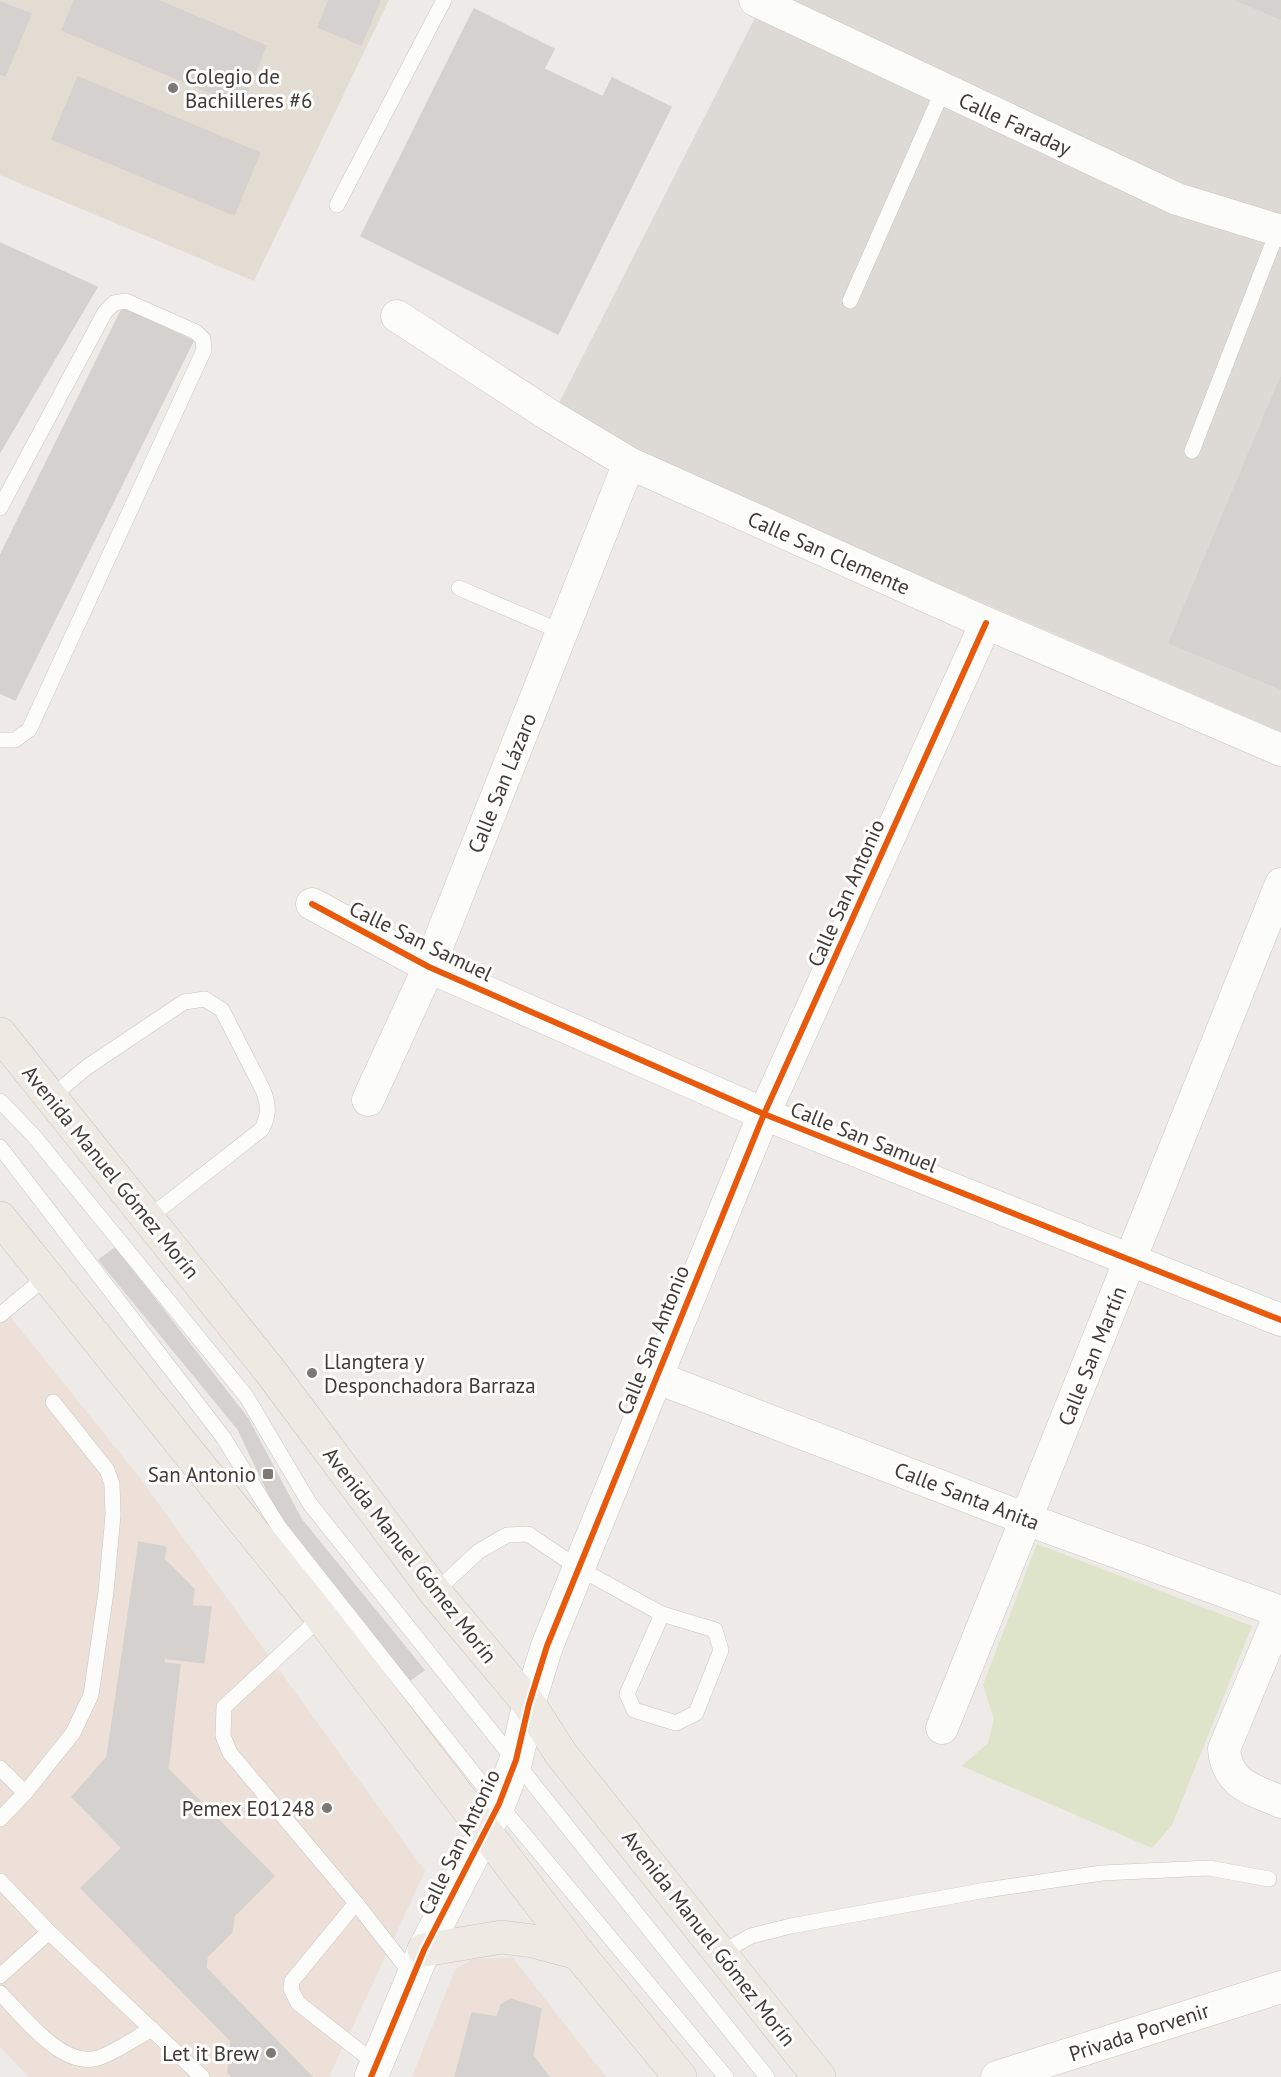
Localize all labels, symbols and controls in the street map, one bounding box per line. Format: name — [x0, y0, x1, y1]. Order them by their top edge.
place label: Colegio de Bachilleres #6 — [185, 63, 312, 114]
marker: Colegio de Bachilleres #6 — [166, 81, 180, 95]
street label: Calle Faraday — [954, 86, 1076, 162]
street label: Calle San Clemente — [744, 505, 914, 601]
street label: Calle San Lázaro — [462, 709, 542, 857]
street label: Calle San Antonio — [801, 815, 891, 971]
street label: Calle San Samuel — [345, 895, 497, 987]
street label: Avenida Manuel Gómez Morín — [17, 1060, 205, 1284]
street label: Calle San Samuel — [787, 1095, 941, 1179]
street label: Calle San Antonio — [611, 1261, 695, 1419]
street label: Calle San Martín — [1052, 1282, 1132, 1430]
place label: Llangtera y Desponchadora Barraza — [324, 1348, 536, 1399]
marker: Llangtera y Desponchadora Barraza — [305, 1366, 319, 1380]
street label: Avenida Manuel Gómez Morín — [317, 1442, 503, 1668]
street label: Calle Santa Anita — [891, 1456, 1043, 1536]
place label: San Antonio — [148, 1461, 256, 1488]
marker: San Antonio — [261, 1467, 275, 1481]
street label: Calle San Antonio — [412, 1765, 506, 1919]
place label: Pemex E01248 — [182, 1795, 315, 1822]
marker: Pemex E01248 — [320, 1801, 334, 1815]
street label: Avenida Manuel Gómez Morín — [616, 1825, 802, 2051]
street label: Privada Porvenir — [1065, 1997, 1213, 2067]
place label: Let it Brew — [162, 2040, 260, 2067]
marker: Let it Brew — [264, 2046, 278, 2060]

